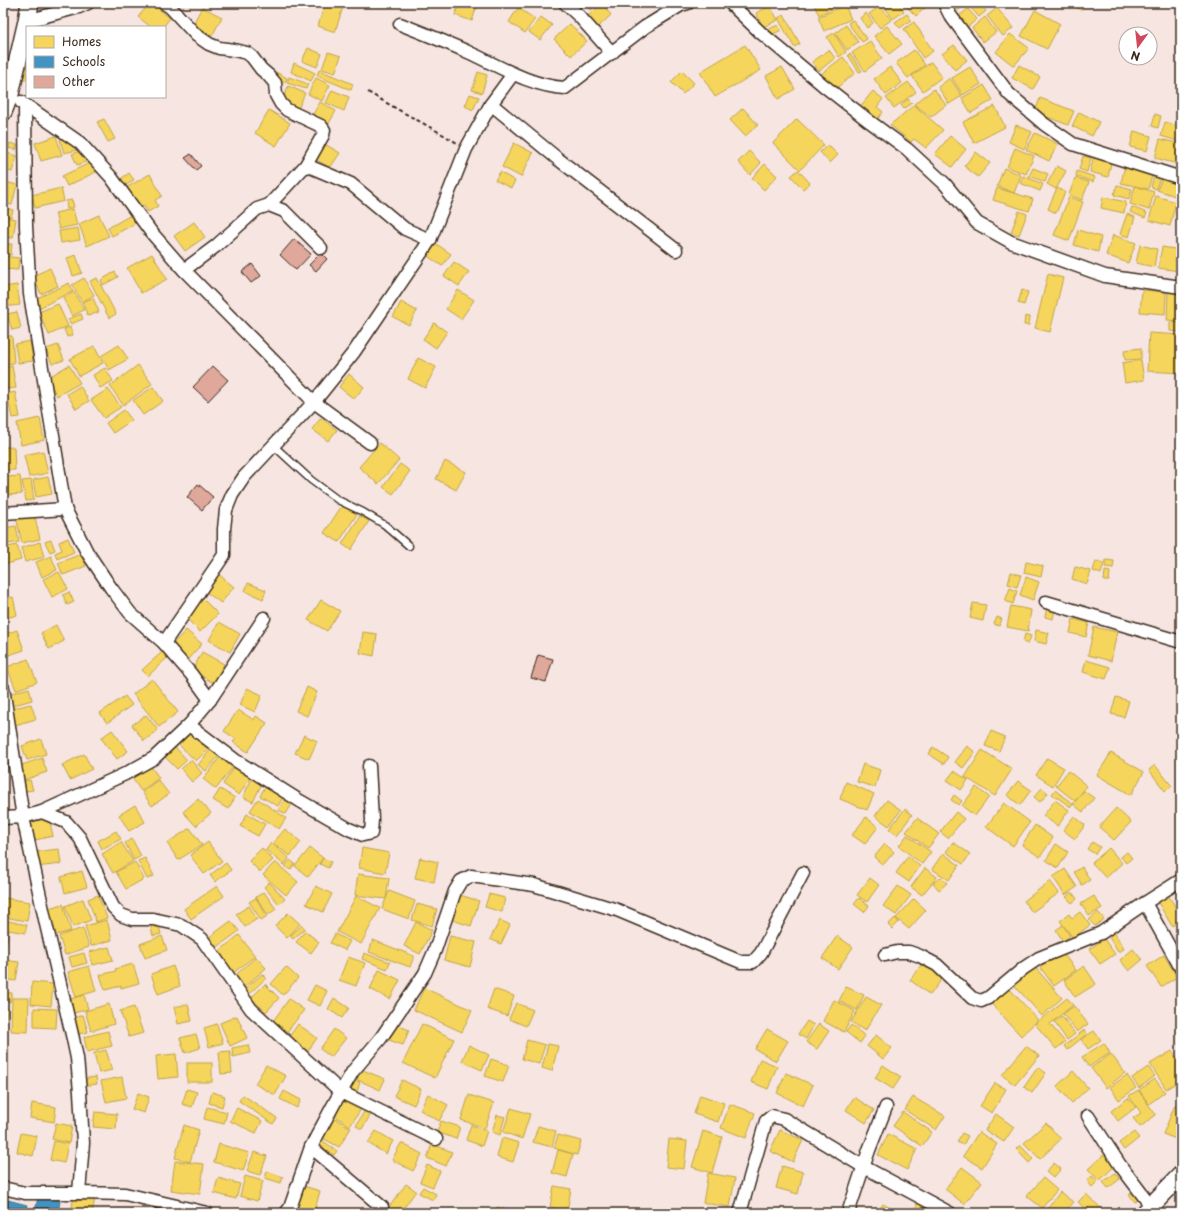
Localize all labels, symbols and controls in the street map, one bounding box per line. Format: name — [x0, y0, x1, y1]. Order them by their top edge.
legend — [26, 26, 166, 98]
north arrow — [1118, 26, 1158, 66]
text: Homes — [62, 32, 101, 50]
text: N — [1129, 47, 1142, 65]
text: Schools — [62, 52, 106, 70]
text: Other — [62, 72, 95, 90]

